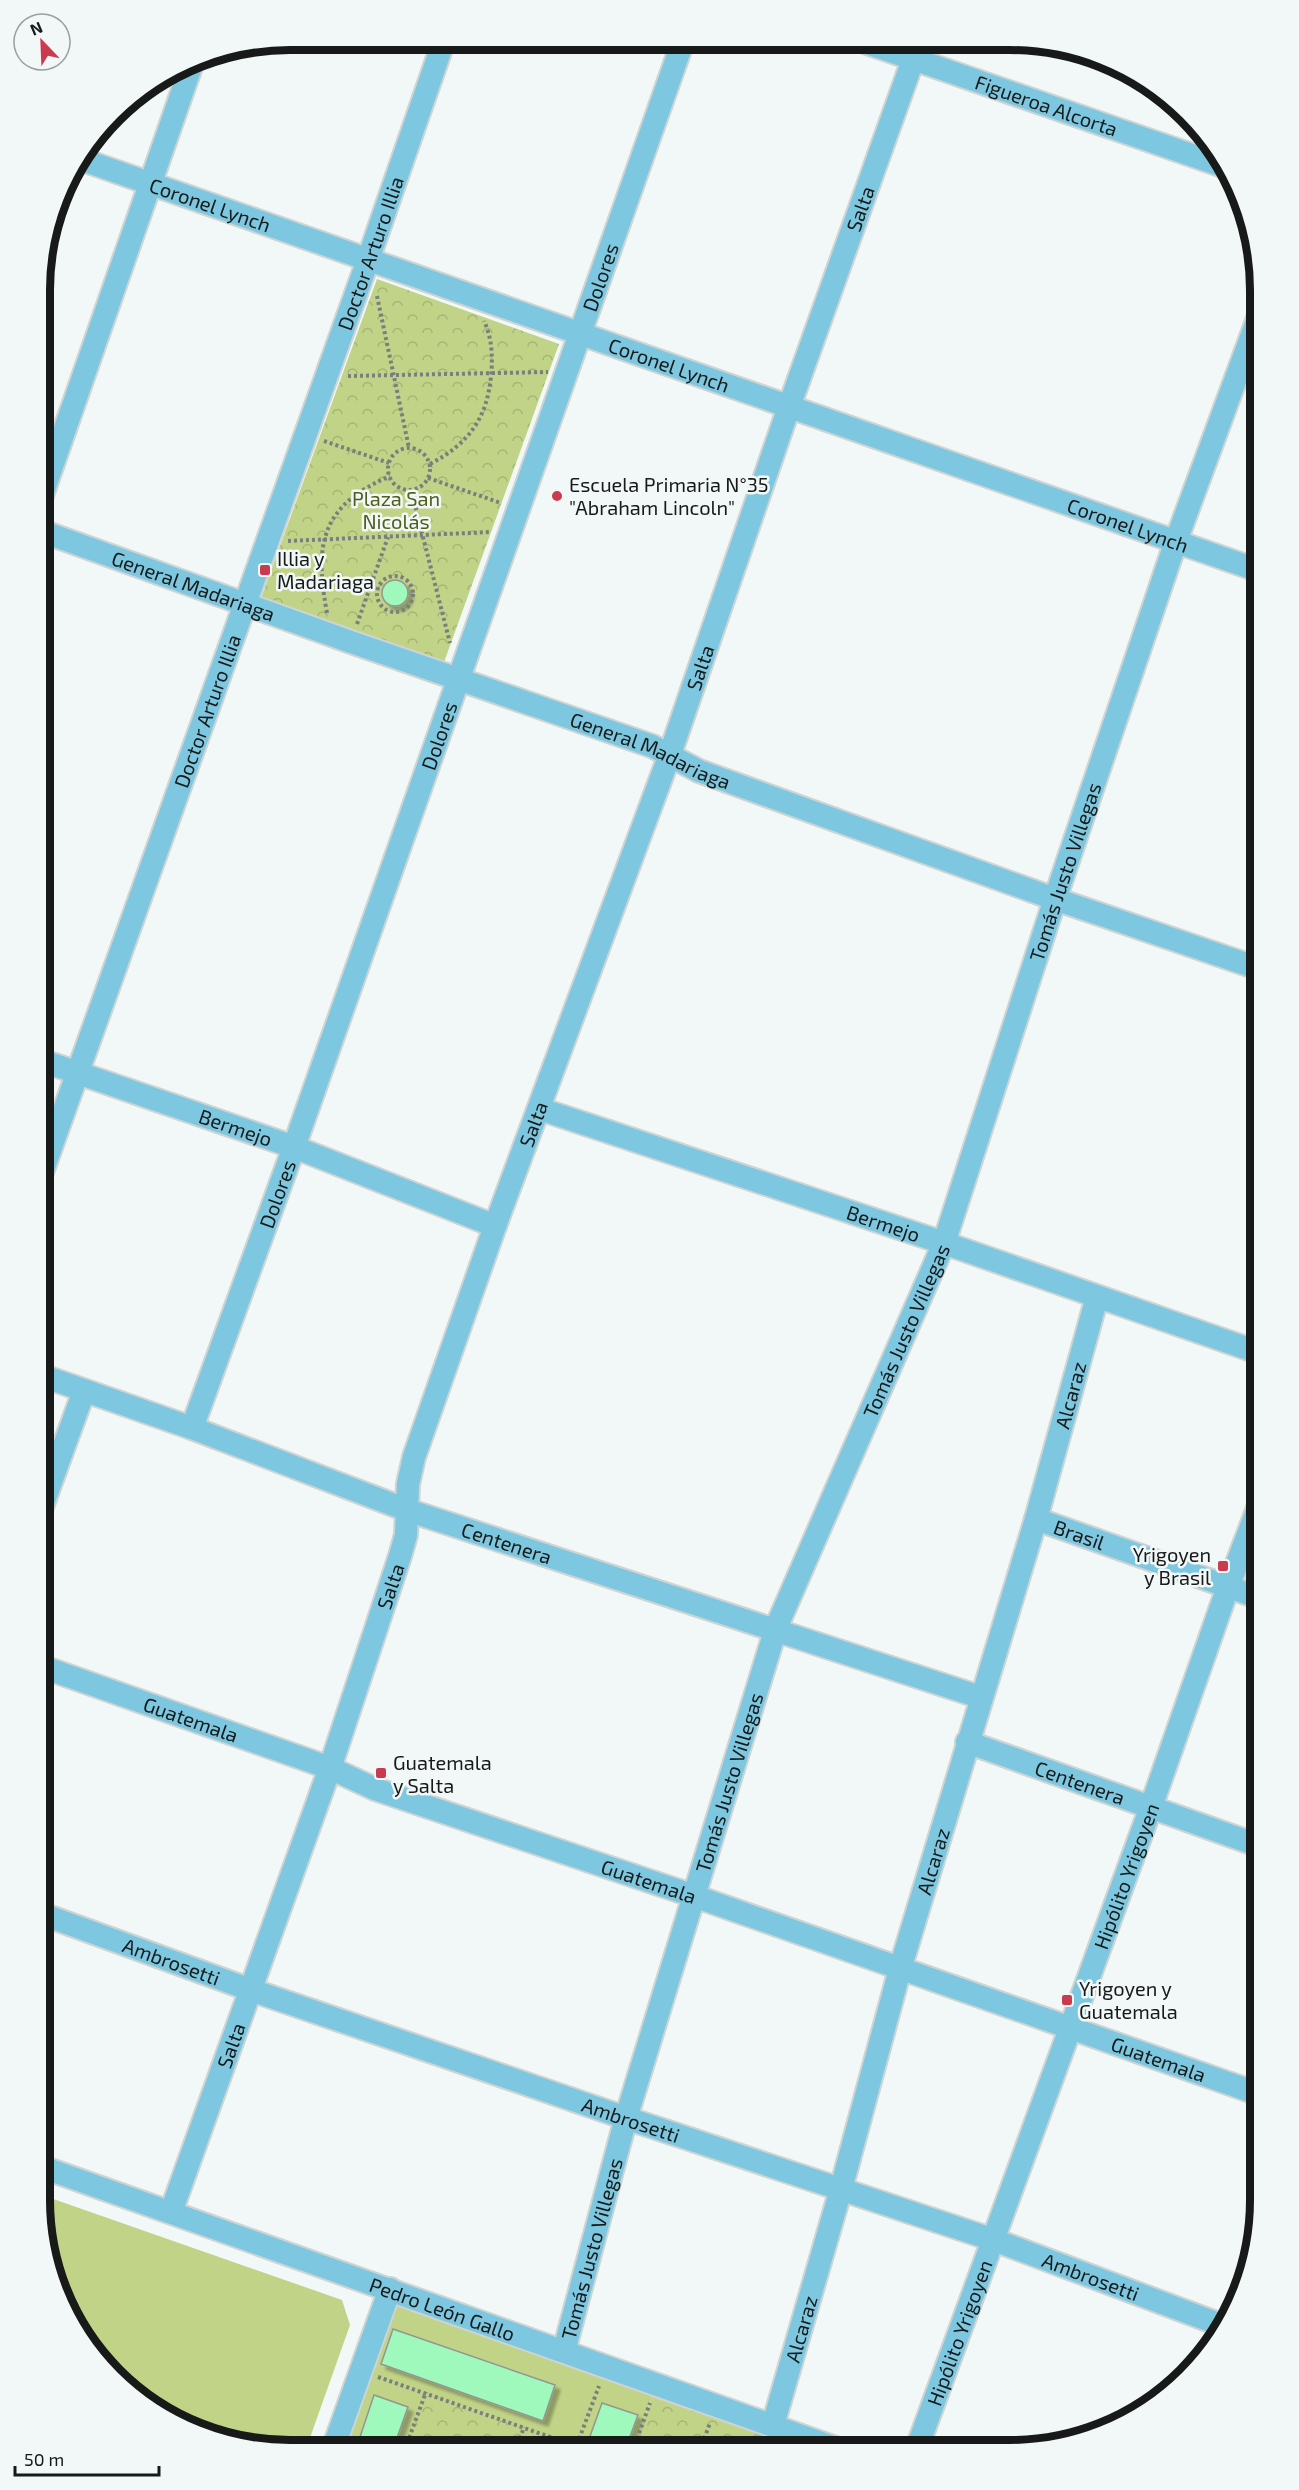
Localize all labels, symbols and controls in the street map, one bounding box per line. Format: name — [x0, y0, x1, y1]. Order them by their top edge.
north arrow — [12, 12, 72, 72]
text: N — [27, 17, 45, 39]
street label: Figueroa Alcorta — [972, 69, 1121, 141]
street label: Coronel Lynch — [146, 172, 274, 237]
street label: Doctor Arturo Illia — [332, 173, 408, 333]
street label: Salta — [841, 183, 879, 235]
street label: Dolores — [577, 240, 623, 314]
street label: Coronel Lynch — [605, 332, 733, 397]
place label: Escuela Primaria N°35 "Abraham Lincoln" — [569, 472, 769, 519]
park label: Plaza San Nicolás — [352, 486, 440, 533]
marker: Escuela Primaria N°35 "Abraham Lincoln" — [550, 489, 564, 503]
street label: Coronel Lynch — [1064, 493, 1192, 557]
street label: General Madariaga — [109, 545, 278, 626]
place label: Illia y Madariaga — [277, 546, 374, 593]
marker: Illia y Madariaga — [258, 563, 272, 577]
street label: Doctor Arturo Illia — [168, 631, 245, 791]
street label: Salta — [681, 642, 719, 693]
street label: Dolores — [416, 698, 462, 773]
street label: General Madariaga — [567, 707, 734, 793]
street label: Tomás Justo Villegas — [1024, 779, 1106, 964]
street label: Salta — [513, 1098, 552, 1150]
street label: Bermejo — [196, 1103, 276, 1151]
street label: Dolores — [254, 1157, 300, 1231]
street label: Bermejo — [844, 1200, 923, 1246]
street label: Tomás Justo Villegas — [857, 1240, 954, 1421]
street label: Alcaraz — [1049, 1359, 1091, 1431]
street label: Brasil — [1051, 1514, 1108, 1554]
street label: Centenera — [459, 1517, 555, 1568]
place label: Yrigoyen y Brasil — [1133, 1542, 1211, 1589]
marker: Yrigoyen y Brasil — [1216, 1559, 1230, 1573]
street label: Salta — [371, 1560, 409, 1612]
street label: Tomás Justo Villegas — [690, 1690, 768, 1875]
street label: Guatemala — [140, 1691, 242, 1747]
place label: Guatemala y Salta — [393, 1750, 492, 1797]
street label: Centenera — [1032, 1755, 1128, 1809]
marker: Guatemala y Salta — [374, 1766, 388, 1780]
street label: Hipólito Yrigoyen — [1088, 1800, 1163, 1952]
street label: Alcaraz — [911, 1825, 954, 1897]
street label: Guatemala — [598, 1854, 700, 1908]
street label: Ambrosetti — [120, 1933, 223, 1990]
place label: Yrigoyen y Guatemala — [1079, 1976, 1178, 2023]
marker: Yrigoyen y Guatemala — [1060, 1993, 1074, 2007]
street label: Salta — [212, 2019, 250, 2071]
street label: Guatemala — [1108, 2031, 1209, 2087]
street label: Ambrosetti — [579, 2092, 683, 2147]
street label: Tomás Justo Villegas — [556, 2155, 627, 2342]
street label: Ambrosetti — [1039, 2247, 1143, 2305]
street label: Hipólito Yrigoyen — [922, 2256, 997, 2409]
street label: Pedro León Gallo — [366, 2272, 518, 2346]
street label: Alcaraz — [780, 2293, 822, 2365]
scale bar — [15, 2439, 159, 2477]
text: 50 m — [24, 2448, 64, 2470]

